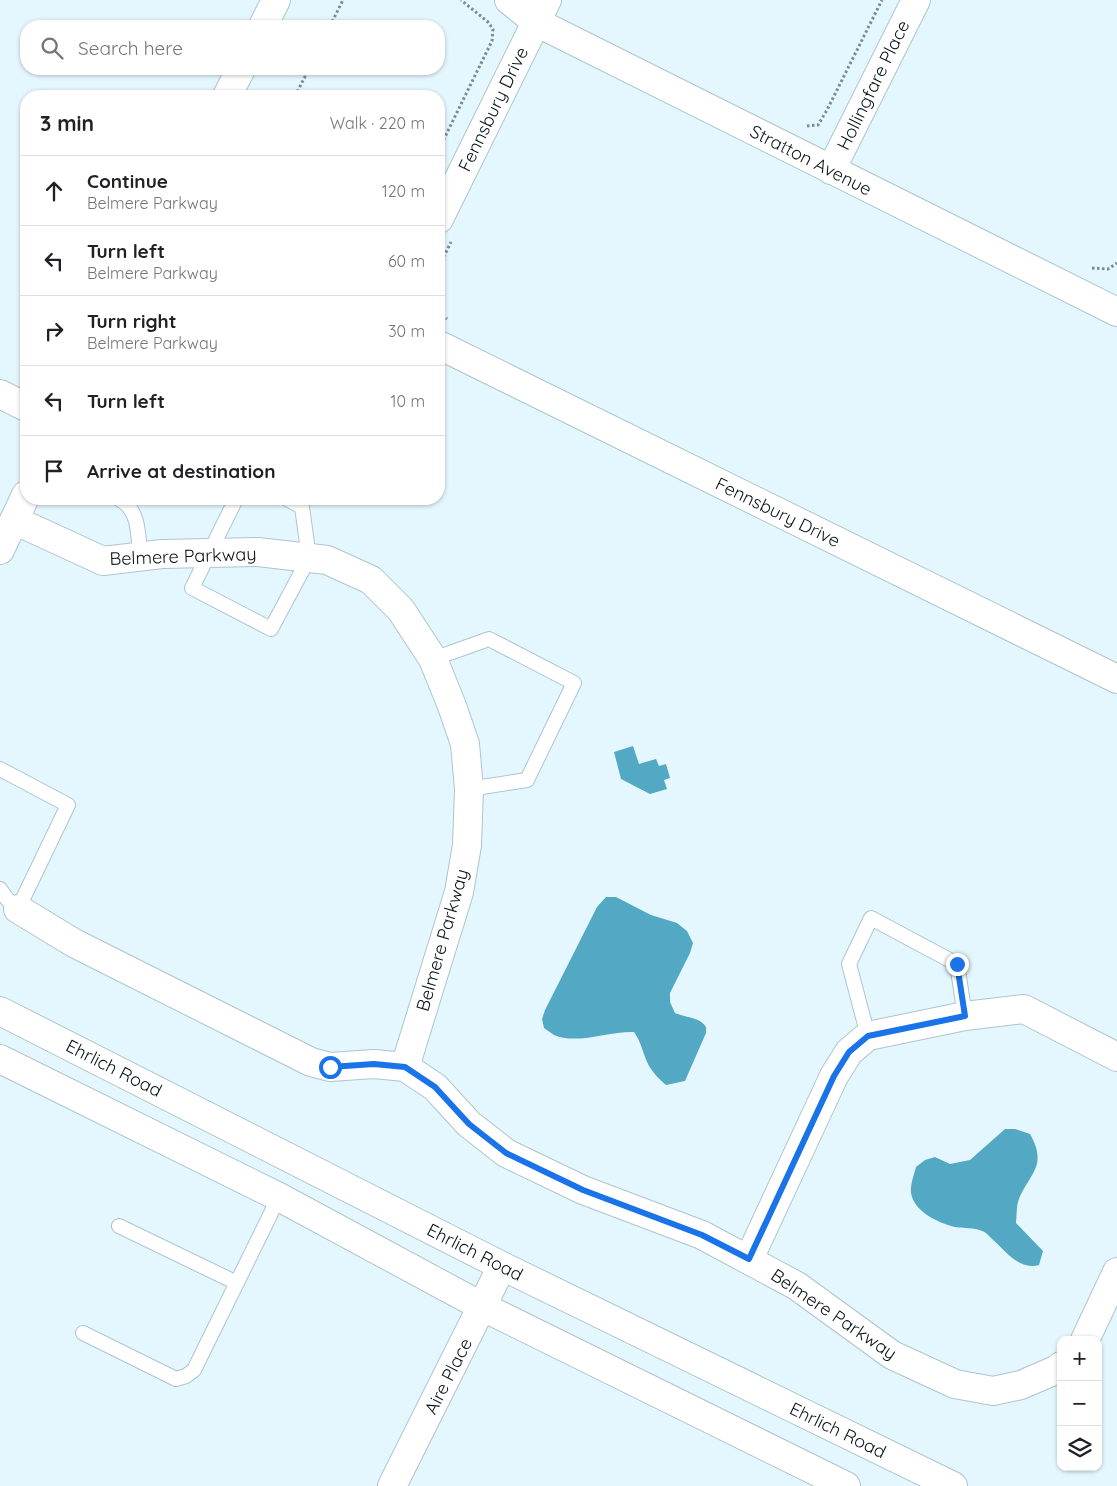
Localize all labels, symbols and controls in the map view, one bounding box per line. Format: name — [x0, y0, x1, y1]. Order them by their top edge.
street label: Hollingfare Place — [832, 16, 914, 154]
search box — [20, 20, 445, 75]
icon: search — [38, 34, 66, 62]
text: Search here — [78, 36, 183, 60]
street label: Fennsbury Drive — [453, 43, 533, 175]
text: 3 min — [40, 110, 94, 136]
text: Walk · 220 m — [330, 113, 425, 133]
street label: Stratton Avenue — [746, 119, 876, 201]
text: Continue — [87, 169, 168, 193]
icon: ahead — [40, 177, 68, 205]
text: 120 m — [382, 181, 425, 201]
text: Belmere Parkway — [87, 193, 218, 213]
text: Turn left — [87, 239, 165, 263]
icon: left — [40, 247, 68, 275]
text: 60 m — [388, 251, 425, 271]
text: Belmere Parkway — [87, 263, 218, 283]
text: Turn right — [87, 309, 176, 333]
icon: right — [40, 317, 68, 345]
text: 30 m — [388, 321, 425, 341]
text: Belmere Parkway — [87, 333, 218, 353]
icon: left — [40, 387, 68, 415]
text: Turn left — [87, 389, 165, 413]
text: 10 m — [391, 391, 425, 411]
icon: arrive — [40, 457, 68, 485]
text: Arrive at destination — [87, 459, 276, 483]
street label: Fennsbury Drive — [712, 472, 844, 552]
street label: Belmere Parkway — [109, 542, 257, 570]
street label: Belmere Parkway — [411, 866, 473, 1014]
route end — [946, 953, 969, 976]
street label: Ehrlich Road — [62, 1034, 166, 1102]
route start — [319, 1056, 342, 1079]
street label: Ehrlich Road — [423, 1218, 527, 1286]
street label: Belmere Parkway — [767, 1263, 901, 1365]
street label: Aire Place — [419, 1334, 477, 1418]
map controls — [1057, 1336, 1102, 1471]
button: + — [1057, 1336, 1102, 1381]
button: − — [1057, 1381, 1102, 1426]
street label: Ehrlich Road — [786, 1397, 890, 1463]
button: layers — [1057, 1426, 1102, 1471]

